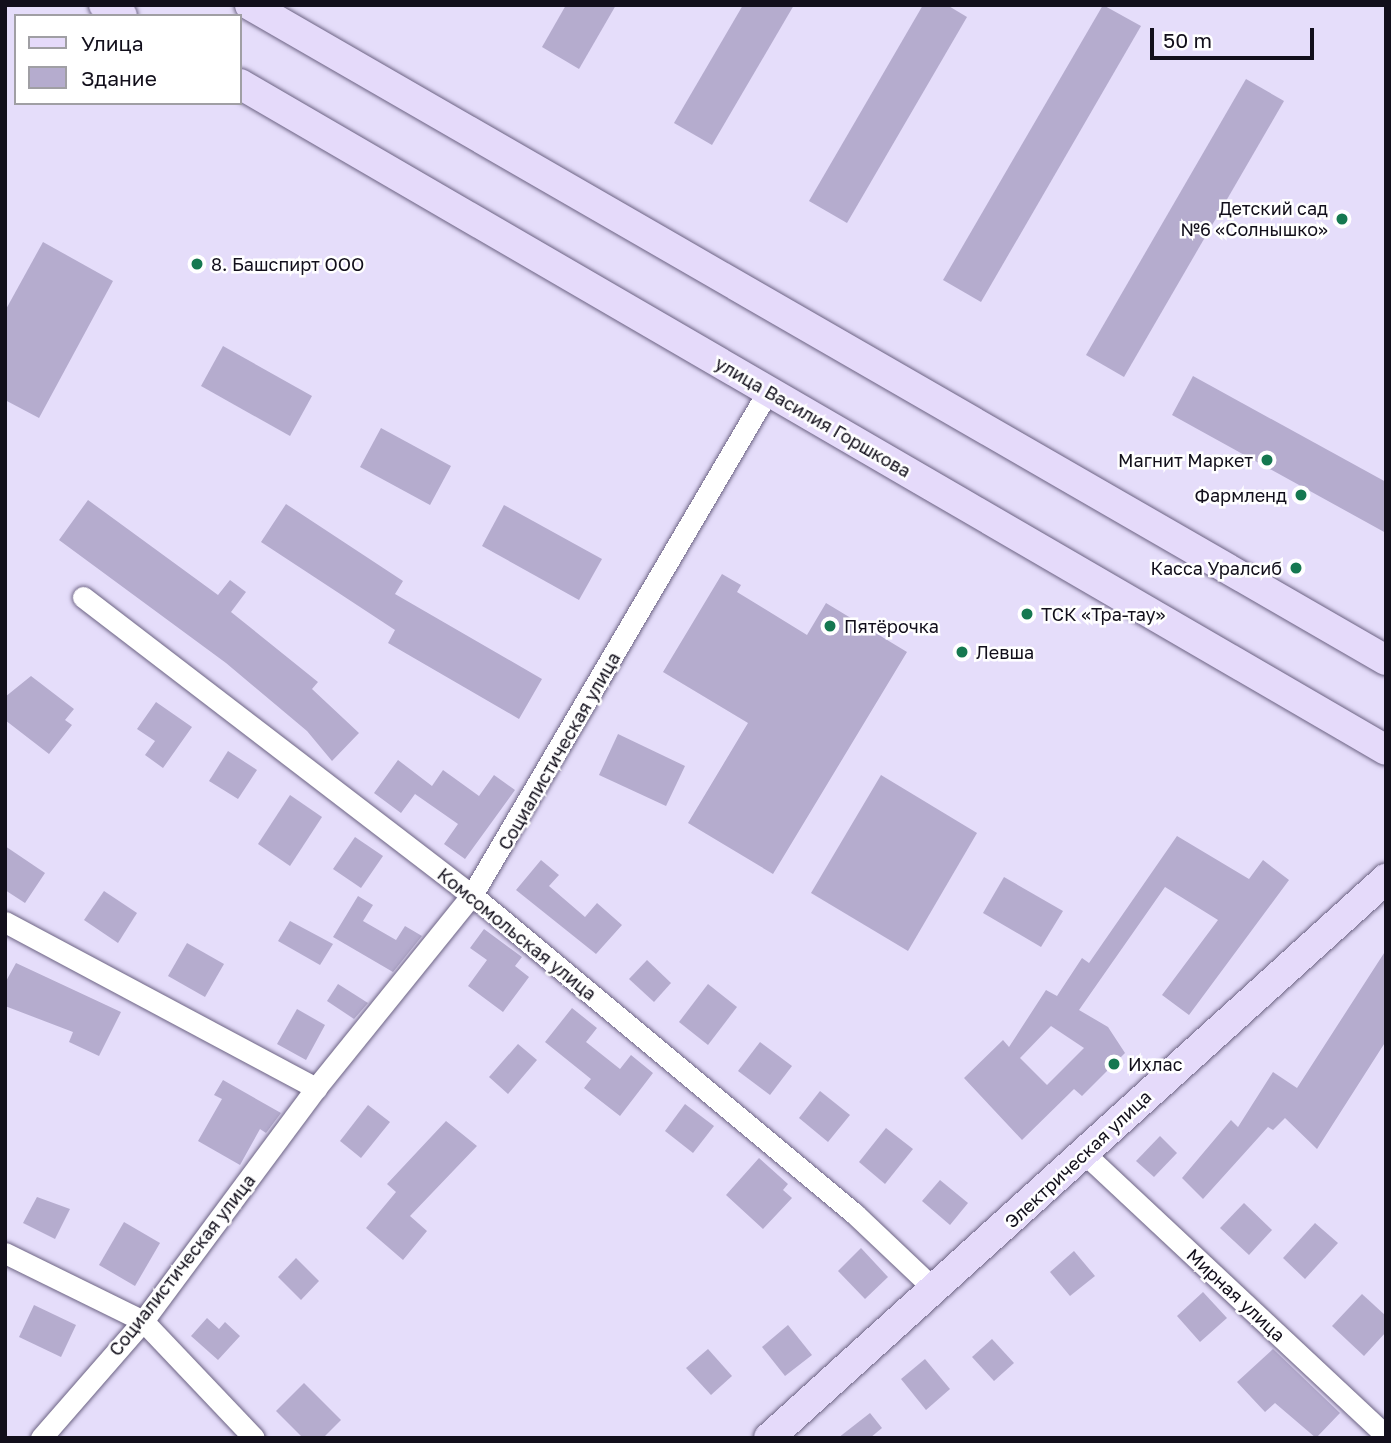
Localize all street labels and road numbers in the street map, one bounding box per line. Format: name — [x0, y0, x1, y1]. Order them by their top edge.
street label: улица Василия Горшкова — [711, 352, 915, 482]
street label: Социалистическая улица — [494, 648, 624, 854]
street label: Комсомольская улица — [433, 863, 601, 1005]
street label: Электрическая улица — [1000, 1086, 1156, 1232]
street label: Социалистическая улица — [104, 1170, 260, 1360]
street label: Мирная улица — [1182, 1244, 1290, 1346]

